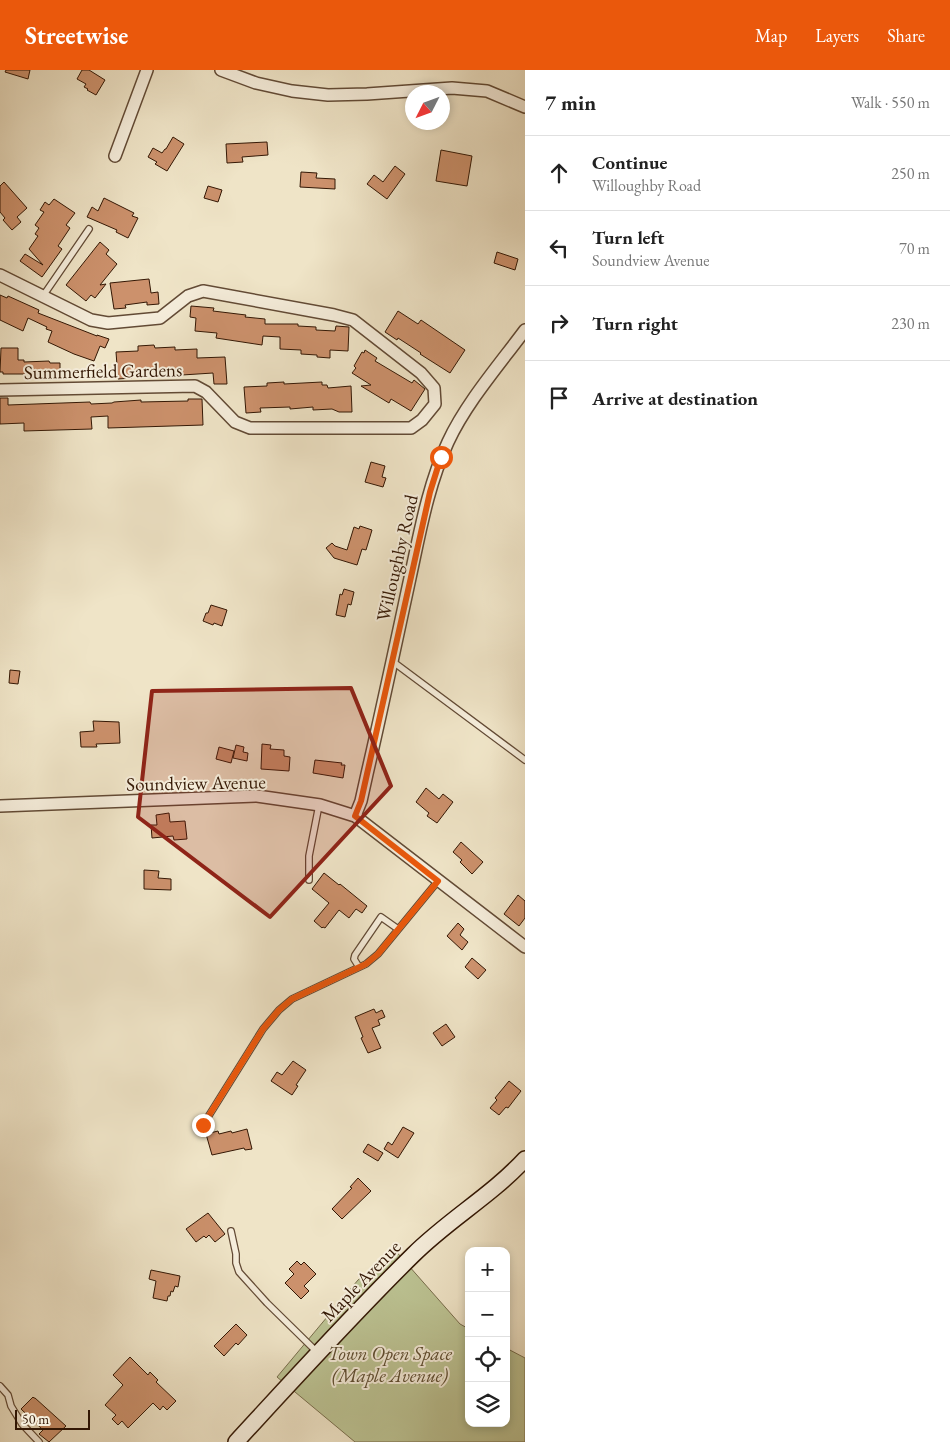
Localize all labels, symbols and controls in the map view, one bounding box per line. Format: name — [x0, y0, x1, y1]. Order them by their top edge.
text: Streetwise — [25, 20, 128, 51]
text: Map — [755, 24, 787, 47]
text: Layers — [815, 24, 859, 47]
text: Share — [887, 24, 925, 47]
north arrow — [405, 85, 450, 130]
text: 7 min — [545, 89, 596, 116]
text: Walk · 550 m — [851, 92, 930, 113]
text: Continue — [592, 150, 667, 175]
icon: ahead — [545, 159, 573, 187]
text: 250 m — [891, 163, 930, 184]
text: Willoughby Road — [592, 175, 701, 196]
text: Turn left — [592, 225, 664, 250]
icon: left — [545, 234, 573, 262]
text: 70 m — [899, 238, 930, 259]
text: Soundview Avenue — [592, 250, 710, 271]
icon: right — [545, 309, 573, 337]
text: Turn right — [592, 311, 678, 336]
text: 230 m — [891, 313, 930, 334]
street label: Summerfield Gardens — [24, 357, 182, 385]
icon: arrive — [545, 384, 573, 412]
text: Arrive at destination — [592, 386, 758, 411]
route start — [430, 446, 453, 469]
street label: Willoughby Road — [370, 492, 424, 624]
street label: Soundview Avenue — [126, 769, 266, 797]
route end — [192, 1114, 215, 1137]
street label: Maple Avenue — [316, 1235, 406, 1327]
map controls — [465, 1247, 510, 1427]
button: + — [465, 1247, 510, 1292]
button: − — [465, 1292, 510, 1337]
button: locate — [465, 1337, 510, 1382]
park label: Town Open Space (Maple Avenue) — [328, 1341, 452, 1388]
button: layers — [465, 1382, 510, 1427]
scale bar — [15, 1407, 90, 1430]
text: 50 m — [22, 1410, 49, 1428]

